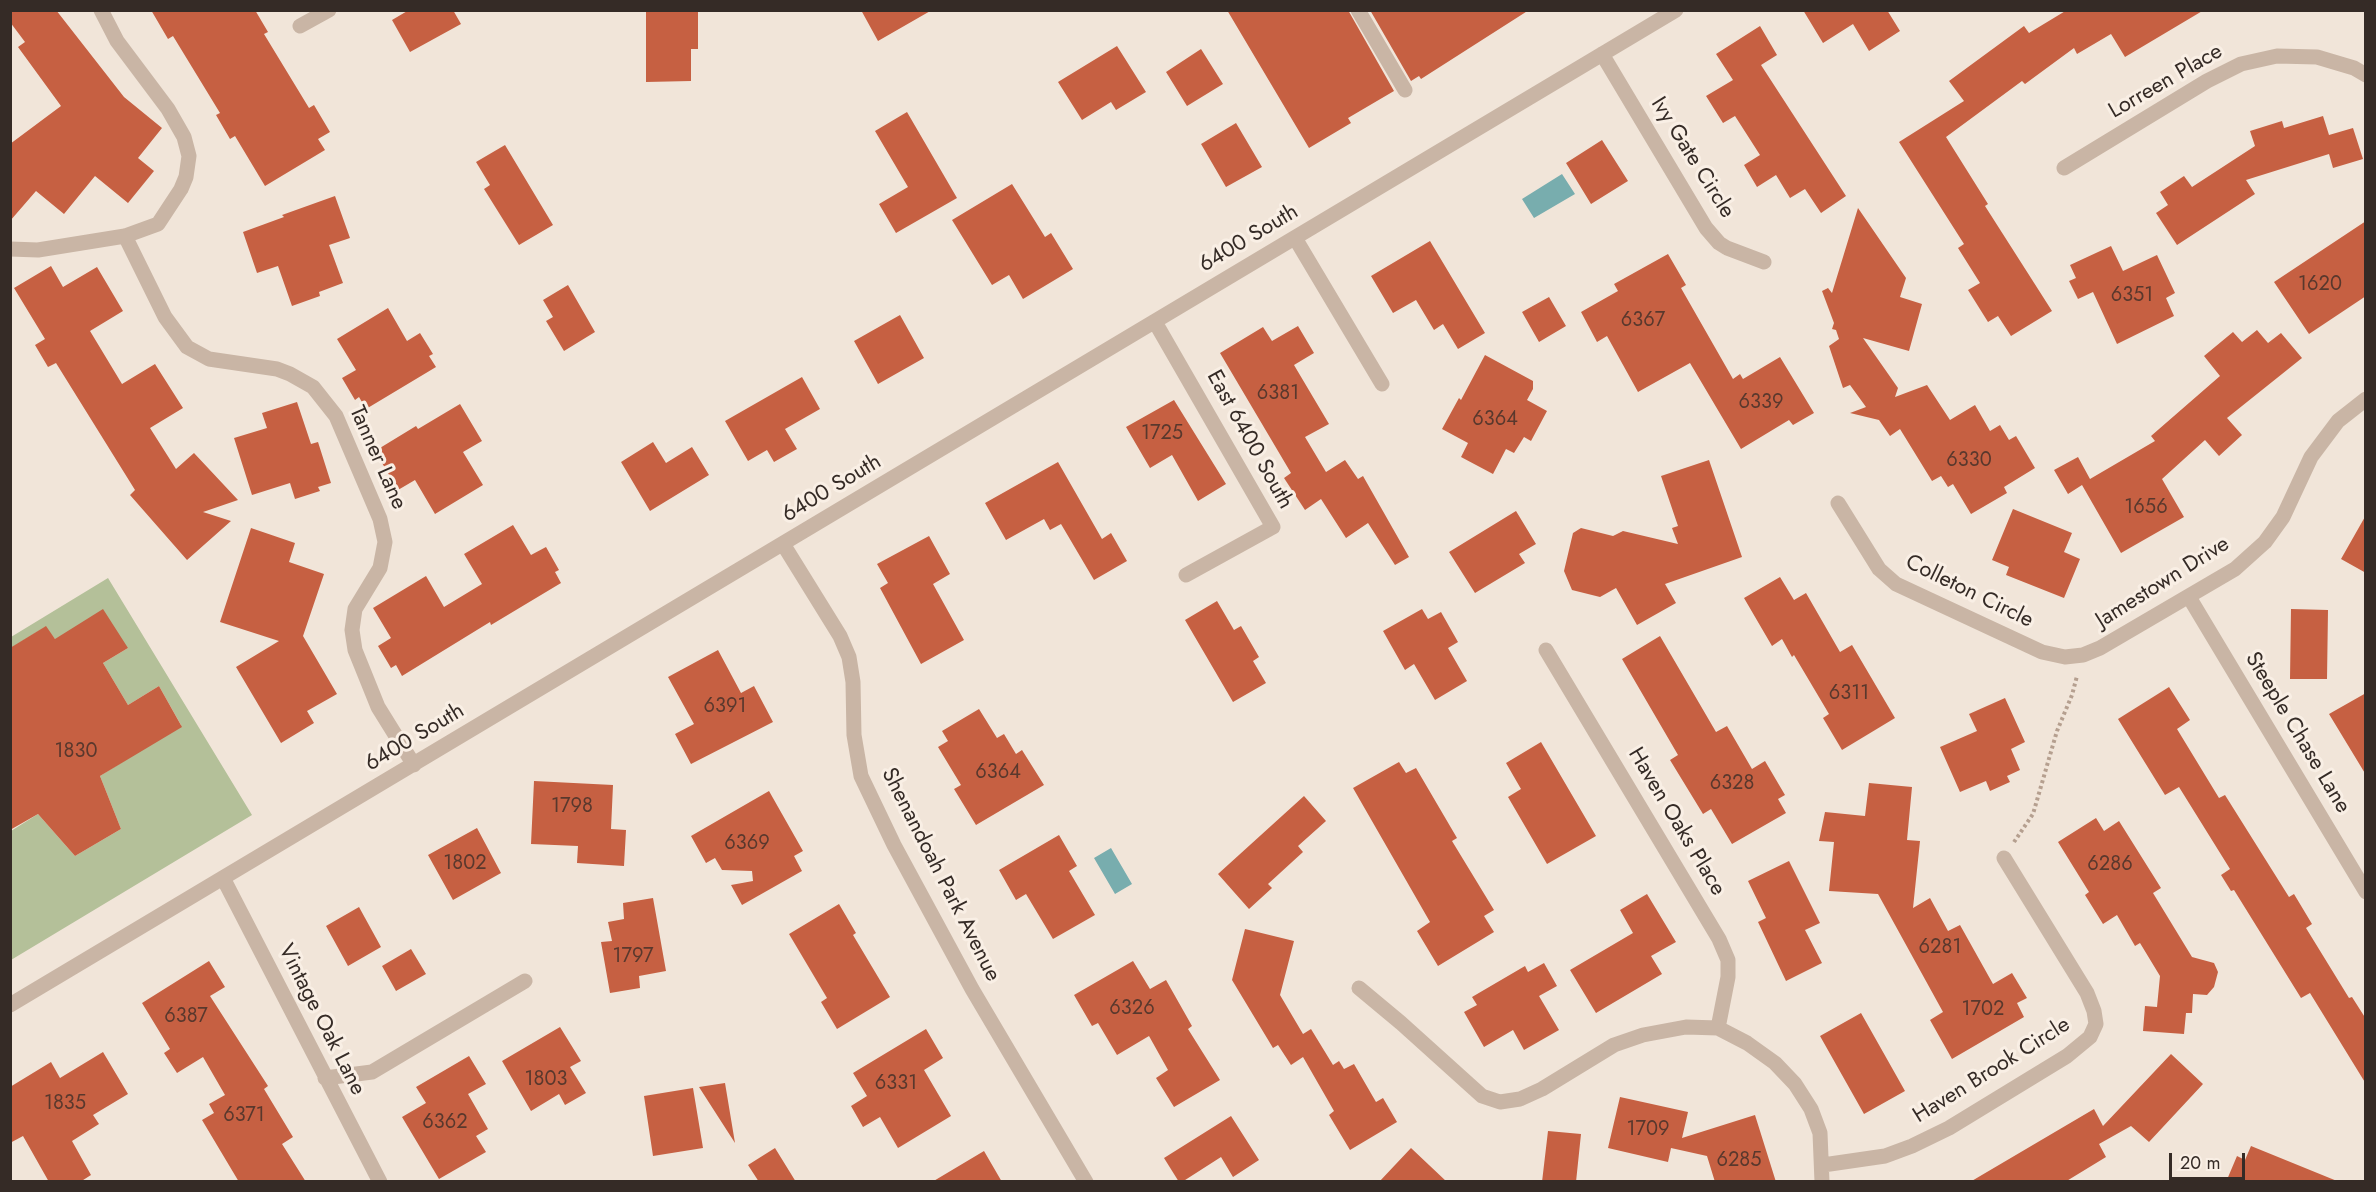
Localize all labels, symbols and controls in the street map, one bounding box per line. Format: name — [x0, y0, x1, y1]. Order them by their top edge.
street label: Lorreen Place — [2104, 39, 2228, 125]
street label: Ivy Gate Circle — [1644, 93, 1740, 223]
street label: 6400 South — [1195, 199, 1303, 279]
house number: 1620 — [2298, 273, 2342, 297]
house number: 6351 — [2111, 284, 2153, 308]
house number: 6367 — [1621, 309, 1665, 333]
street label: East 6400 South — [1200, 366, 1298, 514]
house number: 6381 — [1257, 382, 1299, 406]
house number: 6339 — [1739, 391, 1783, 415]
street label: Tanner Lane — [342, 402, 412, 514]
house number: 6364 — [1472, 408, 1518, 432]
house number: 1725 — [1141, 422, 1183, 446]
street label: 6400 South — [778, 449, 886, 529]
house number: 6330 — [1946, 449, 1992, 473]
house number: 1656 — [2124, 496, 2168, 520]
street label: Jamestown Drive — [2091, 531, 2235, 635]
street label: Colleton Circle — [1901, 550, 2037, 634]
street label: Steeple Chase Lane — [2239, 648, 2355, 818]
house number: 6311 — [1829, 682, 1869, 706]
house number: 6391 — [704, 695, 746, 719]
street label: 6400 South — [361, 698, 469, 778]
house number: 1830 — [55, 740, 97, 764]
street label: Haven Oaks Place — [1622, 743, 1730, 901]
house number: 6364 — [975, 761, 1021, 785]
street label: Shenandoah Park Avenue — [875, 764, 1005, 986]
house number: 6328 — [1710, 772, 1754, 796]
house number: 1798 — [551, 795, 593, 819]
house number: 6369 — [724, 832, 770, 856]
house number: 1802 — [443, 852, 487, 876]
house number: 6286 — [2087, 853, 2133, 877]
house number: 6281 — [1919, 936, 1961, 960]
street label: Vintage Oak Lane — [272, 940, 370, 1100]
house number: 1797 — [613, 945, 653, 969]
house number: 6326 — [1109, 997, 1155, 1021]
house number: 1702 — [1962, 998, 2004, 1022]
house number: 6387 — [164, 1005, 208, 1029]
street label: Haven Brook Circle — [1909, 1012, 2075, 1130]
house number: 1803 — [525, 1068, 567, 1092]
house number: 6331 — [875, 1072, 917, 1096]
house number: 1835 — [44, 1092, 86, 1116]
house number: 6371 — [223, 1104, 265, 1128]
house number: 6362 — [422, 1111, 468, 1135]
house number: 1709 — [1626, 1118, 1670, 1142]
scale bar — [2172, 1141, 2248, 1179]
house number: 6285 — [1716, 1149, 1762, 1173]
text: 20 m — [2180, 1150, 2220, 1176]

